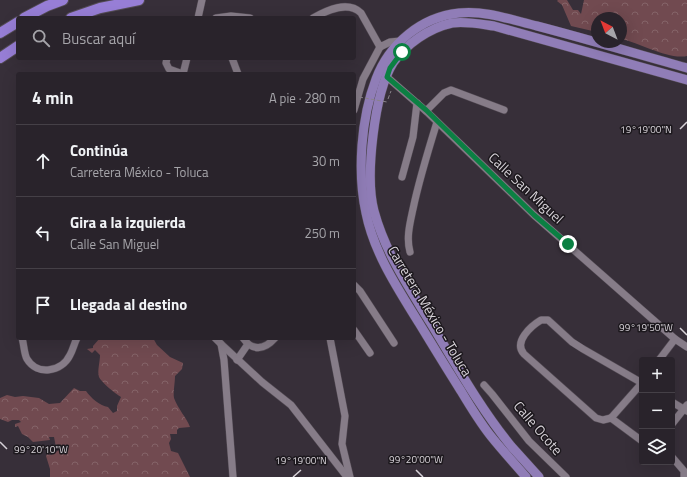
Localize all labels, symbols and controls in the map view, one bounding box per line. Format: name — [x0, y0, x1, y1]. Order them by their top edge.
north arrow — [591, 12, 627, 48]
search box — [16, 16, 356, 60]
icon: search — [30, 27, 52, 49]
text: Buscar aquí — [62, 27, 135, 50]
route start — [393, 43, 411, 61]
text: 4 min — [32, 85, 73, 111]
text: A pie · 280 m — [269, 88, 340, 108]
text: 19°19'00"N — [620, 122, 672, 137]
text: Continúa — [70, 139, 128, 162]
street label: Calle San Miguel — [484, 147, 569, 228]
icon: ahead — [32, 150, 54, 172]
text: 30 m — [312, 151, 340, 171]
text: Carretera México - Toluca — [70, 162, 209, 182]
text: Gira a la izquierda — [70, 211, 186, 234]
icon: left — [32, 222, 54, 244]
text: 250 m — [304, 223, 340, 243]
text: Calle San Miguel — [70, 234, 159, 254]
route end — [559, 235, 577, 253]
street label: Carretera México - Toluca — [383, 241, 478, 380]
text: Llegada al destino — [70, 293, 187, 316]
icon: arrive — [32, 294, 54, 316]
text: 99°19'50"W — [619, 320, 673, 335]
map controls — [639, 357, 675, 465]
button: + — [639, 357, 675, 393]
button: − — [639, 393, 675, 429]
street label: Calle Ocote — [509, 396, 568, 459]
button: layers — [639, 429, 675, 465]
text: 99°20'10"W — [14, 442, 68, 457]
text: 99°20'00"W — [389, 452, 443, 467]
text: 19°19'00"N — [275, 453, 327, 468]

